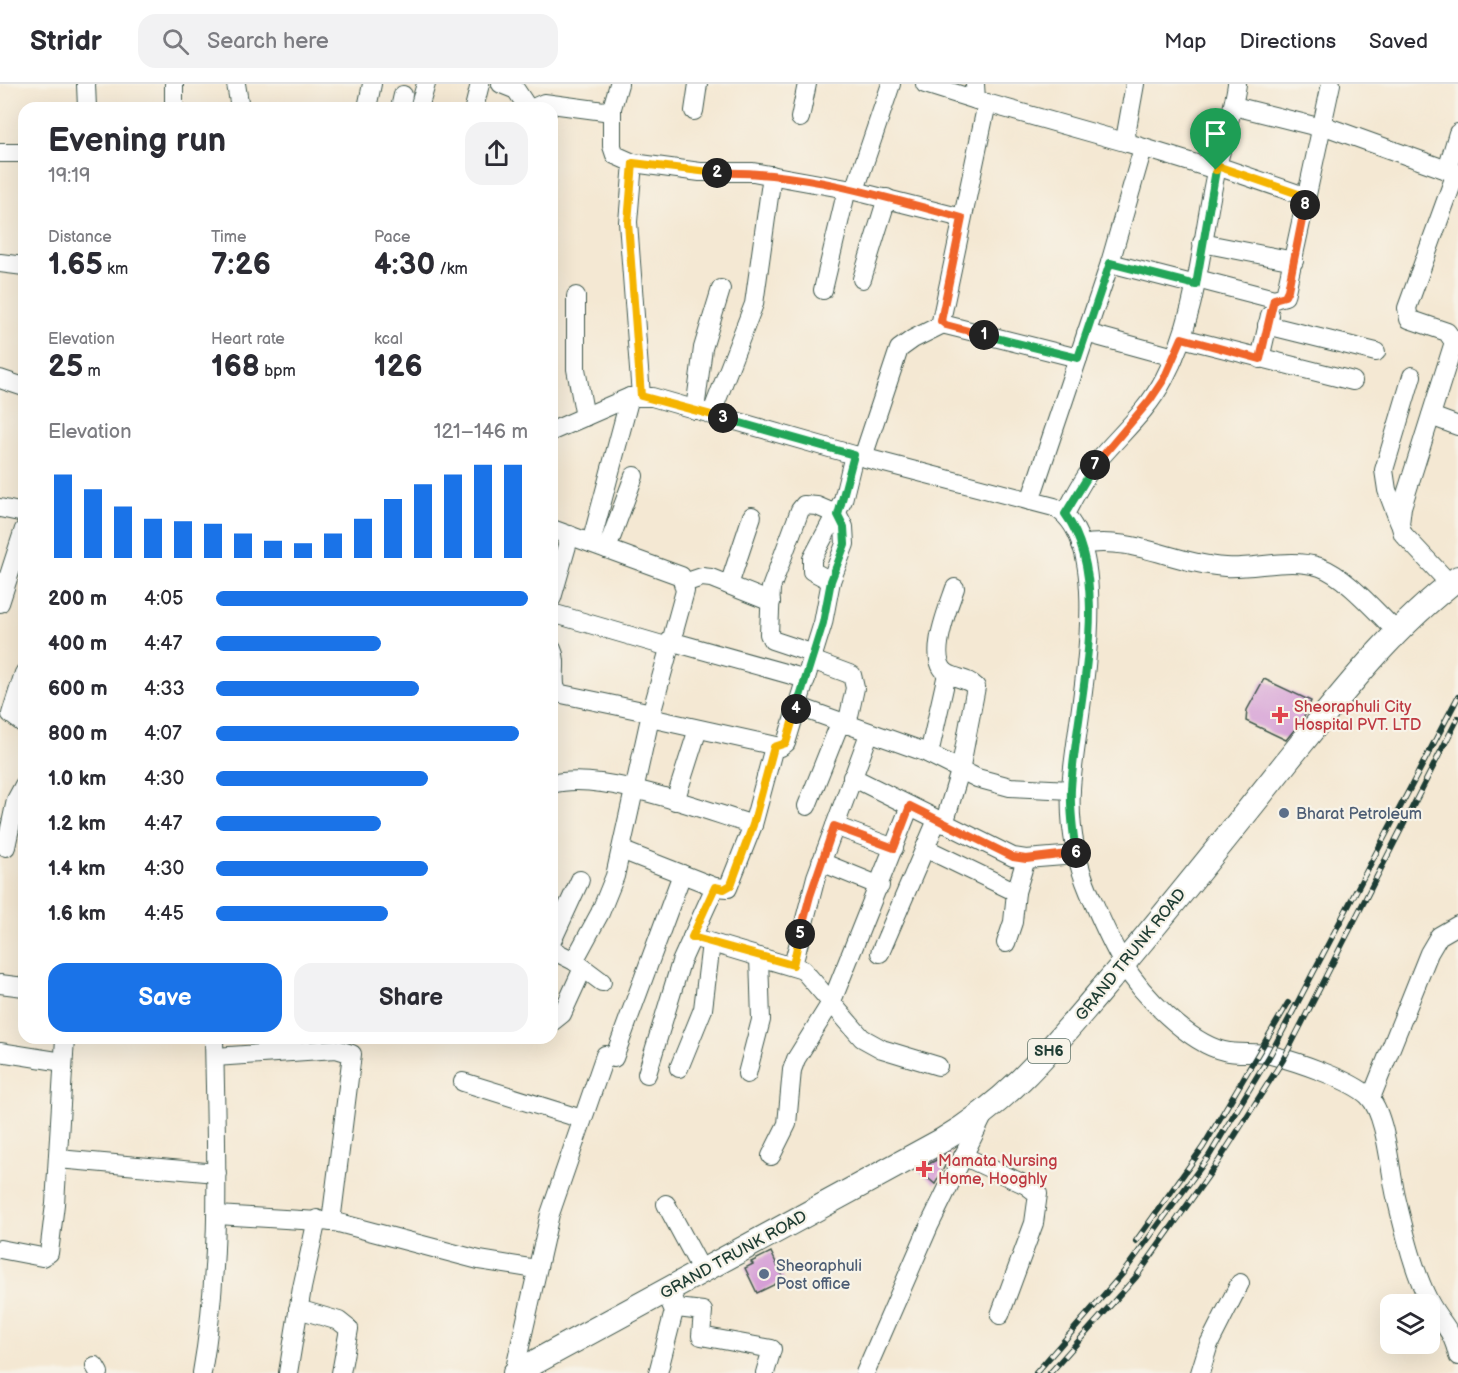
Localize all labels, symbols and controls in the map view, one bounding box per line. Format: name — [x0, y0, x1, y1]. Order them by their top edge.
search box — [138, 14, 558, 68]
text: Stridr — [30, 25, 102, 58]
icon: search — [159, 25, 192, 58]
text: Search here — [207, 28, 329, 55]
text: Map — [1164, 29, 1207, 54]
text: Directions — [1240, 29, 1336, 54]
text: Saved — [1369, 29, 1428, 54]
pin — [1190, 108, 1241, 170]
icon: arrive — [1199, 117, 1232, 150]
text: Evening run — [48, 121, 226, 161]
button: share — [465, 122, 528, 185]
pin: 2 — [702, 158, 732, 188]
text: 2 — [712, 163, 722, 182]
text: 19:19 — [48, 164, 91, 188]
pin: 8 — [1290, 190, 1320, 220]
text: 8 — [1300, 195, 1310, 214]
text: Distance — [48, 228, 112, 247]
text: Time — [211, 228, 246, 247]
text: Pace — [374, 228, 410, 247]
text: 1.65 — [48, 247, 103, 283]
text: 7:26 — [211, 247, 271, 283]
text: 4:30 — [374, 247, 435, 283]
text: km — [103, 260, 128, 279]
text: /km — [435, 260, 468, 279]
pin: 1 — [969, 320, 999, 350]
text: 1 — [981, 325, 987, 344]
text: Elevation — [48, 330, 115, 349]
text: Heart rate — [211, 330, 285, 349]
text: kcal — [374, 330, 403, 349]
text: 25 — [48, 349, 83, 385]
text: 168 — [211, 349, 260, 385]
text: 126 — [374, 349, 423, 385]
text: m — [83, 362, 101, 381]
text: bpm — [260, 362, 296, 381]
pin: 3 — [708, 403, 738, 433]
text: 3 — [718, 408, 728, 427]
text: Elevation — [48, 420, 131, 444]
text: 121–146 m — [434, 420, 528, 444]
pin: 7 — [1080, 450, 1110, 480]
text: 7 — [1091, 455, 1099, 474]
text: 200 m — [48, 587, 107, 611]
text: 4:05 — [144, 587, 183, 611]
text: 400 m — [48, 632, 107, 656]
text: 4:47 — [144, 632, 182, 656]
text: 600 m — [48, 677, 108, 701]
text: 4:33 — [144, 677, 185, 701]
pin: 4 — [781, 694, 811, 724]
place label: Sheoraphuli City Hospital PVT. LTD — [1294, 698, 1421, 735]
text: 4 — [791, 699, 801, 718]
marker: Sheoraphuli City Hospital PVT. LTD — [1271, 706, 1289, 724]
text: 800 m — [48, 722, 107, 746]
text: 4:07 — [144, 722, 182, 746]
text: 1.0 km — [48, 767, 106, 791]
text: 4:30 — [144, 767, 184, 791]
place label: Bharat Petroleum — [1296, 805, 1422, 824]
marker: Bharat Petroleum — [1277, 806, 1291, 820]
text: 1.2 km — [48, 812, 106, 836]
text: 4:47 — [144, 812, 182, 836]
pin: 6 — [1061, 838, 1091, 868]
text: 6 — [1071, 843, 1081, 862]
text: 1.4 km — [48, 857, 106, 881]
text: 4:30 — [144, 857, 184, 881]
street label: GRAND TRUNK ROAD — [1072, 885, 1190, 1025]
text: 1.6 km — [48, 902, 106, 926]
text: 4:45 — [144, 902, 184, 926]
pin: 5 — [785, 919, 815, 949]
text: 5 — [795, 924, 805, 943]
button: Save — [48, 963, 282, 1032]
button: Share — [294, 963, 528, 1032]
road number: SH6 — [1028, 1039, 1070, 1063]
place label: Mamata Nursing Home, Hooghly — [938, 1152, 1058, 1189]
marker: Mamata Nursing Home, Hooghly — [915, 1160, 933, 1178]
street label: GRAND TRUNK ROAD — [657, 1207, 810, 1304]
place label: Sheoraphuli Post office — [776, 1257, 862, 1294]
marker: Sheoraphuli Post office — [757, 1267, 771, 1281]
map controls — [1380, 1294, 1440, 1354]
button: layers — [1380, 1294, 1440, 1354]

